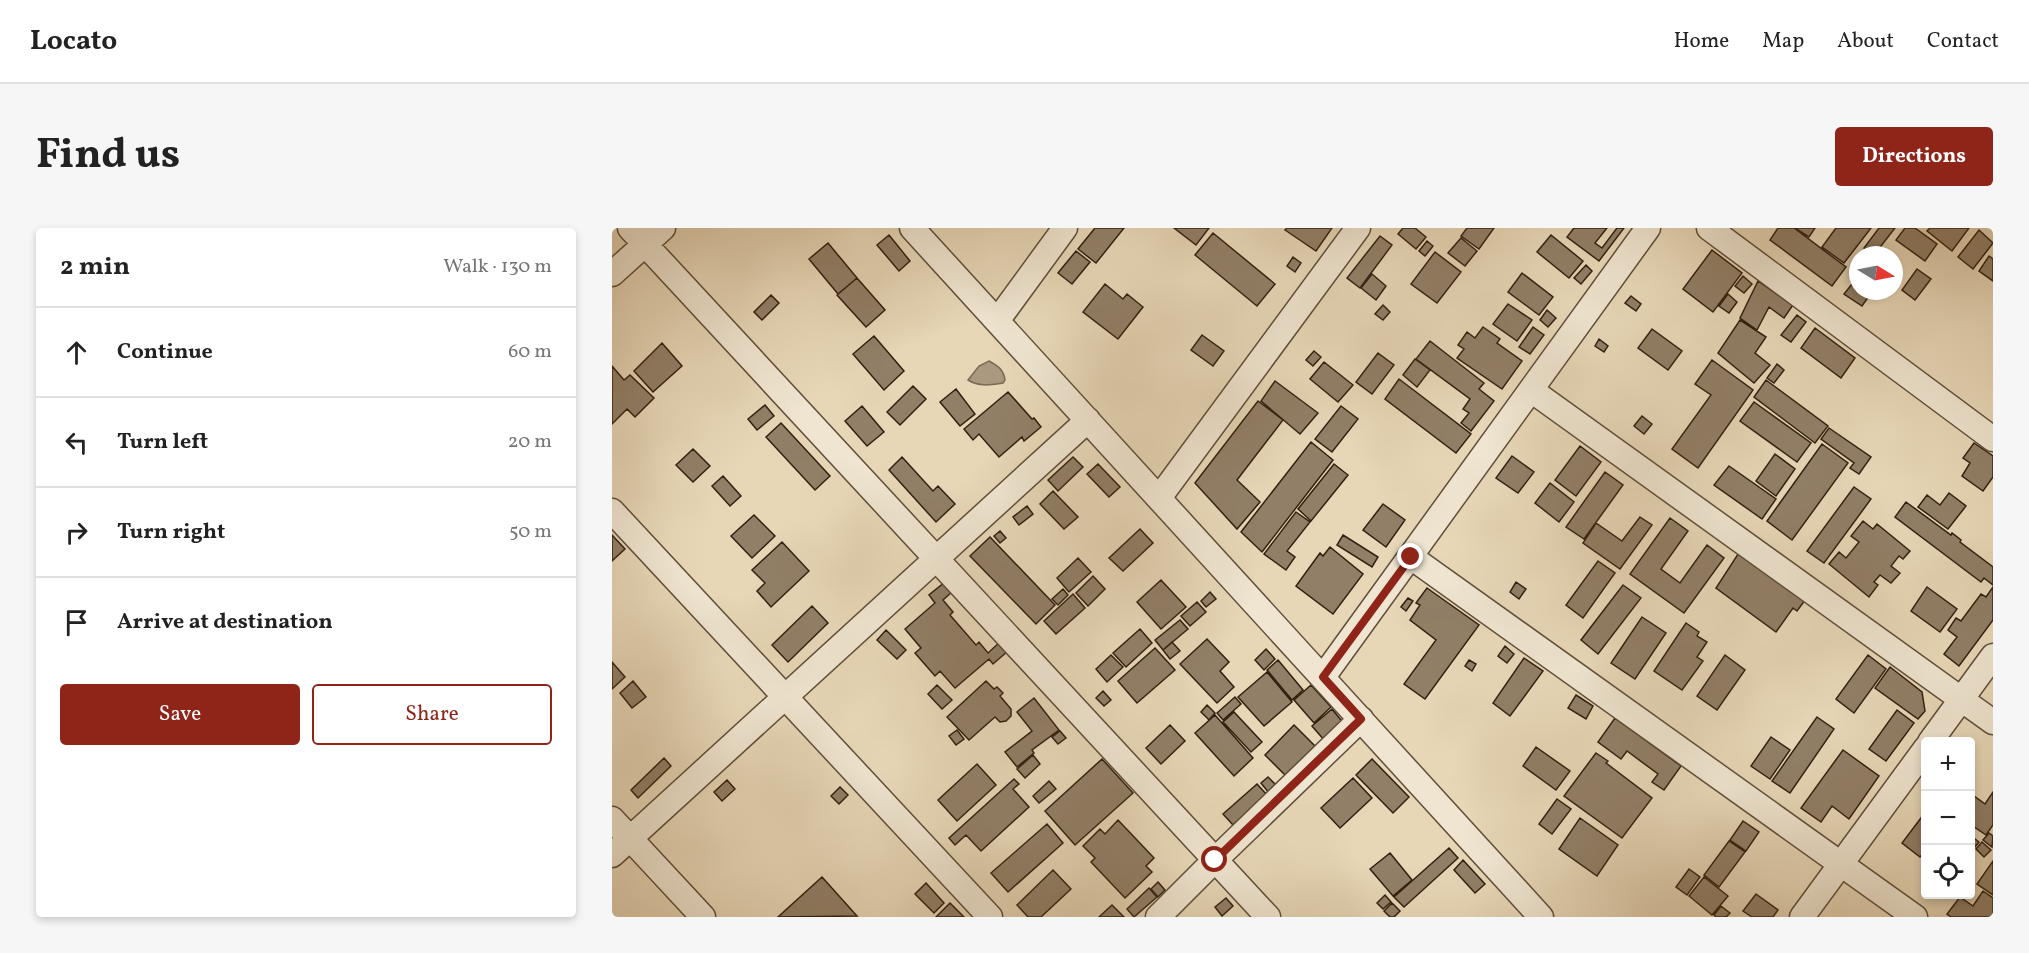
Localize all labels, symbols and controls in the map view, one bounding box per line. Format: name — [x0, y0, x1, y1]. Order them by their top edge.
text: Locato — [30, 22, 117, 61]
text: Home — [1674, 27, 1729, 56]
text: Map — [1762, 27, 1804, 56]
text: About — [1837, 27, 1894, 56]
text: Contact — [1927, 27, 1999, 56]
text: Find us — [36, 127, 180, 186]
button: Directions — [1835, 127, 1993, 186]
north arrow — [1849, 246, 1903, 300]
text: 2 min — [60, 249, 130, 285]
text: Walk · 130 m — [443, 253, 552, 281]
icon: ahead — [60, 336, 93, 369]
text: Continue — [117, 337, 213, 368]
text: 60 m — [508, 338, 552, 366]
icon: left — [60, 426, 93, 459]
text: Turn left — [117, 427, 208, 458]
text: 20 m — [508, 428, 552, 456]
icon: right — [60, 516, 93, 549]
text: Turn right — [117, 517, 225, 548]
text: 50 m — [509, 518, 552, 546]
route end — [1397, 543, 1423, 569]
icon: arrive — [60, 606, 93, 639]
text: Arrive at destination — [117, 607, 333, 638]
button: Save — [60, 684, 300, 745]
button: Share — [312, 684, 552, 745]
map controls — [1921, 737, 1975, 899]
button: + — [1921, 737, 1975, 791]
button: − — [1921, 791, 1975, 845]
button: locate — [1921, 845, 1975, 899]
route start — [1201, 846, 1227, 872]

